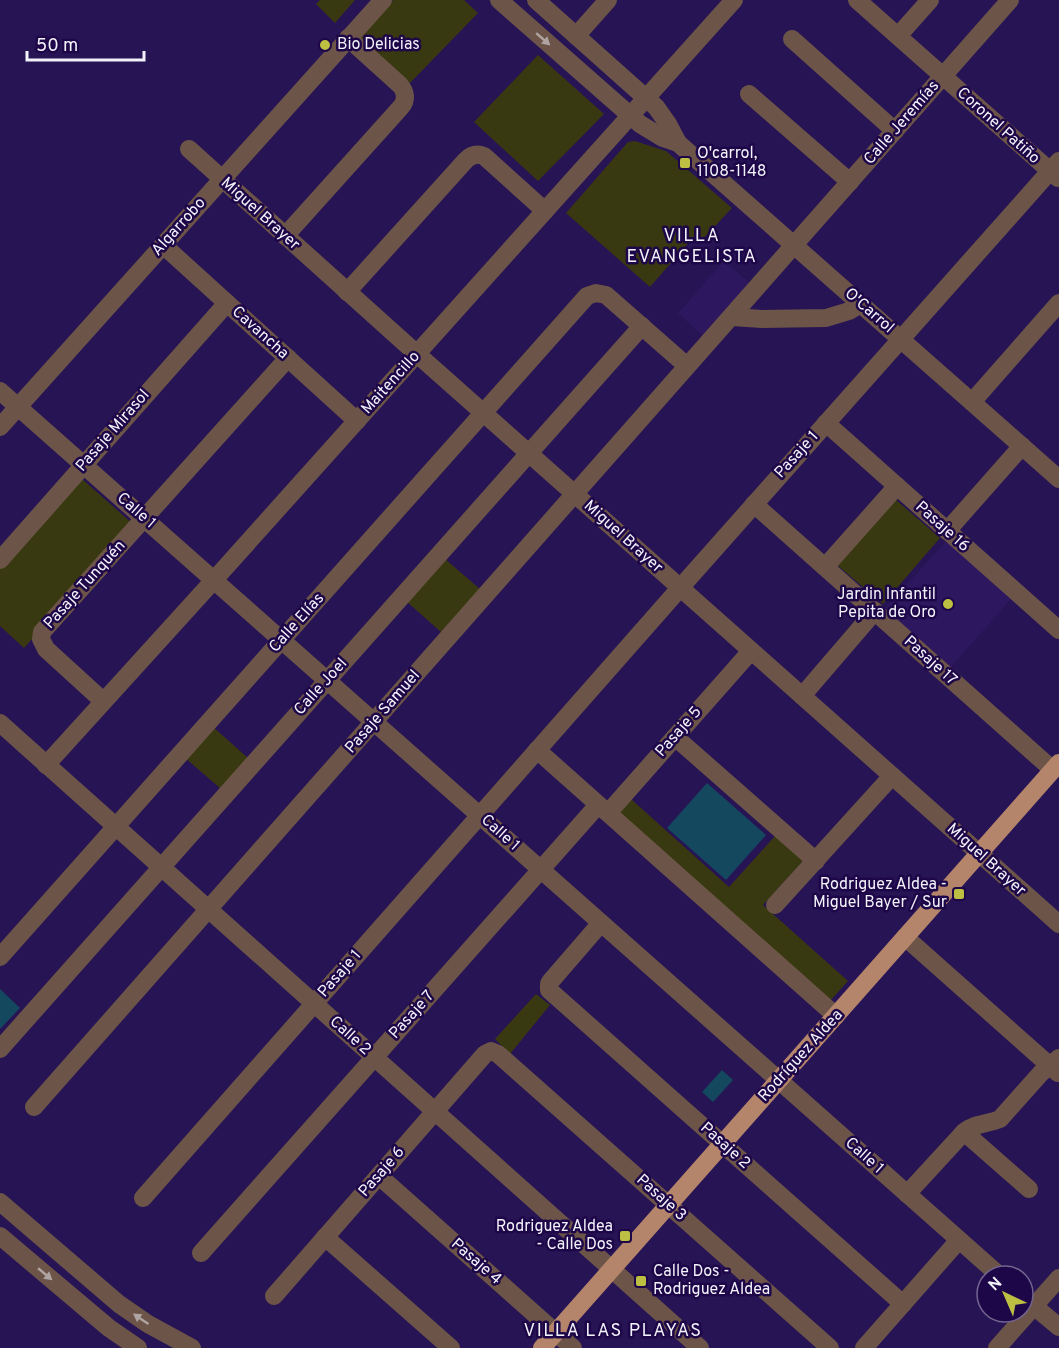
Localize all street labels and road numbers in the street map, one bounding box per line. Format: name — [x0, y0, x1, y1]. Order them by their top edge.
street label: Calle Jeremías — [860, 77, 944, 169]
street label: Coronel Patiño — [952, 83, 1044, 169]
street label: Miguel Brayer — [216, 173, 304, 255]
street label: Algarrobo — [148, 194, 211, 260]
street label: O'Carrol — [840, 284, 898, 338]
street label: Cavancha — [227, 302, 293, 364]
street label: Maitencillo — [357, 347, 425, 419]
street label: Pasaje Mirasol — [72, 386, 154, 476]
street label: Pasaje 1 — [771, 427, 823, 483]
street label: Calle 1 — [112, 489, 160, 533]
street label: Miguel Brayer — [579, 496, 667, 578]
street label: Pasaje 16 — [911, 497, 973, 557]
street label: Pasaje Tunquén — [40, 536, 130, 634]
street label: Calle Elías — [265, 589, 329, 657]
street label: Pasaje 17 — [899, 632, 961, 690]
street label: Calle Joel — [290, 654, 352, 720]
street label: Pasaje Samuel — [341, 666, 425, 758]
street label: Pasaje 5 — [652, 702, 706, 762]
street label: Calle 1 — [476, 810, 524, 856]
street label: Miguel Brayer — [942, 819, 1030, 901]
street label: Pasaje 1 — [314, 946, 366, 1002]
street label: Pasaje 7 — [385, 987, 439, 1043]
street label: Rodríguez Aldea — [754, 1006, 848, 1106]
street label: Calle 2 — [325, 1012, 375, 1060]
street label: Pasaje 2 — [696, 1118, 754, 1174]
street label: Calle 1 — [840, 1133, 888, 1179]
street label: Pasaje 6 — [355, 1143, 409, 1201]
street label: Pasaje 3 — [632, 1170, 690, 1226]
street label: Pasaje 4 — [446, 1235, 506, 1290]

